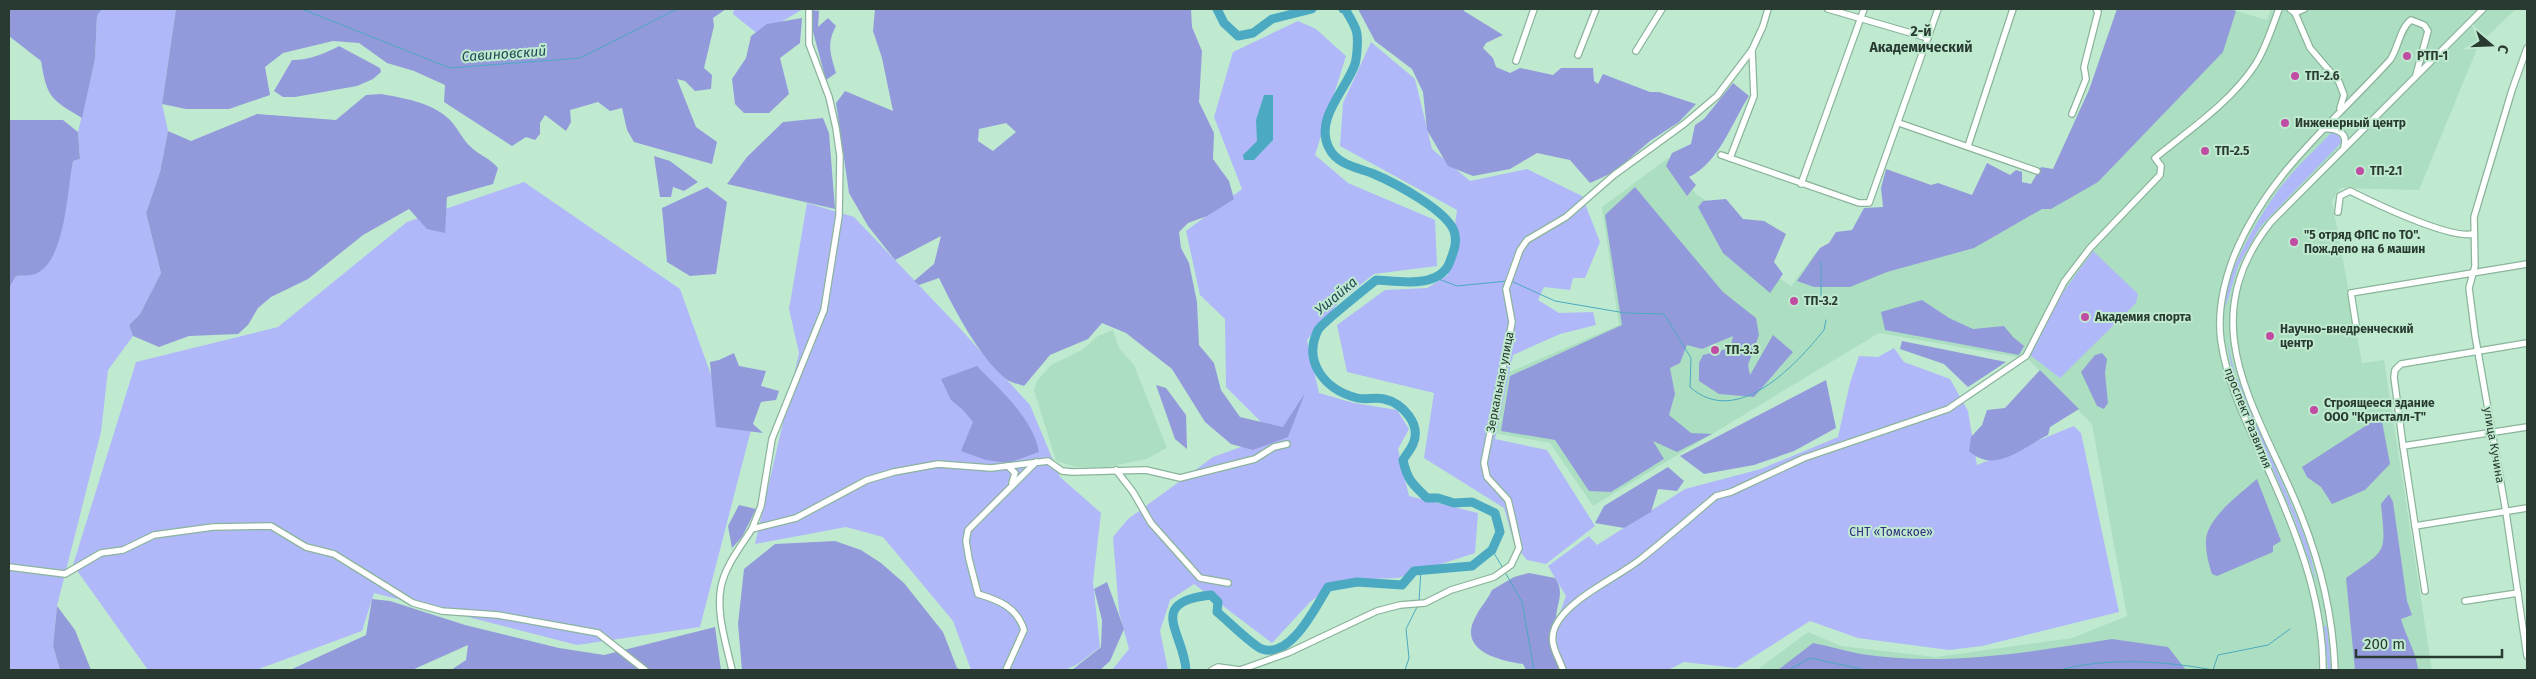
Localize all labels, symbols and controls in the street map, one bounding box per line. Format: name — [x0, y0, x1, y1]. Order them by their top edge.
north arrow — [2466, 20, 2516, 70]
district label: 2-й Академический — [1869, 23, 1972, 56]
text: С — [2493, 42, 2512, 56]
water label: Савиновский — [461, 43, 547, 65]
place label: РТП-1 — [2417, 49, 2448, 63]
marker: РТП-1 — [2401, 50, 2413, 62]
place label: ТП-2.6 — [2305, 69, 2340, 83]
marker: ТП-2.6 — [2289, 70, 2301, 82]
place label: Инженерный центр — [2295, 116, 2406, 130]
marker: Инженерный центр — [2279, 117, 2291, 129]
place label: ТП-2.5 — [2215, 144, 2250, 158]
marker: ТП-2.5 — [2199, 145, 2211, 157]
place label: ТП-2.1 — [2370, 164, 2402, 178]
marker: ТП-2.1 — [2354, 165, 2366, 177]
place label: "5 отряд ФПС по ТО". Пож.депо на 6 машин — [2304, 228, 2425, 256]
marker: "5 отряд ФПС по ТО". Пож.депо на 6 машин — [2288, 236, 2300, 248]
water label: Ушайка — [1311, 273, 1361, 319]
place label: ТП-3.2 — [1804, 294, 1838, 308]
marker: ТП-3.2 — [1788, 295, 1800, 307]
place label: Академия спорта — [2094, 310, 2192, 324]
marker: Академия спорта — [2079, 311, 2091, 323]
place label: Научно-внедренческий центр — [2280, 322, 2414, 350]
street label: Зеркальная улица — [1483, 330, 1517, 434]
marker: Научно-внедренческий центр — [2264, 330, 2276, 342]
place label: ТП-3.3 — [1725, 343, 1759, 357]
marker: ТП-3.3 — [1709, 344, 1721, 356]
street label: проспект Развития — [2221, 366, 2275, 470]
place label: Строящееся здание ООО "Кристалл-Т" — [2324, 396, 2435, 424]
marker: Строящееся здание ООО "Кристалл-Т" — [2308, 404, 2320, 416]
street label: улица Кучина — [2480, 406, 2508, 484]
park label: СНТ «Томское» — [1849, 525, 1933, 539]
scale bar — [2356, 626, 2502, 658]
text: 200 m — [2364, 635, 2405, 653]

